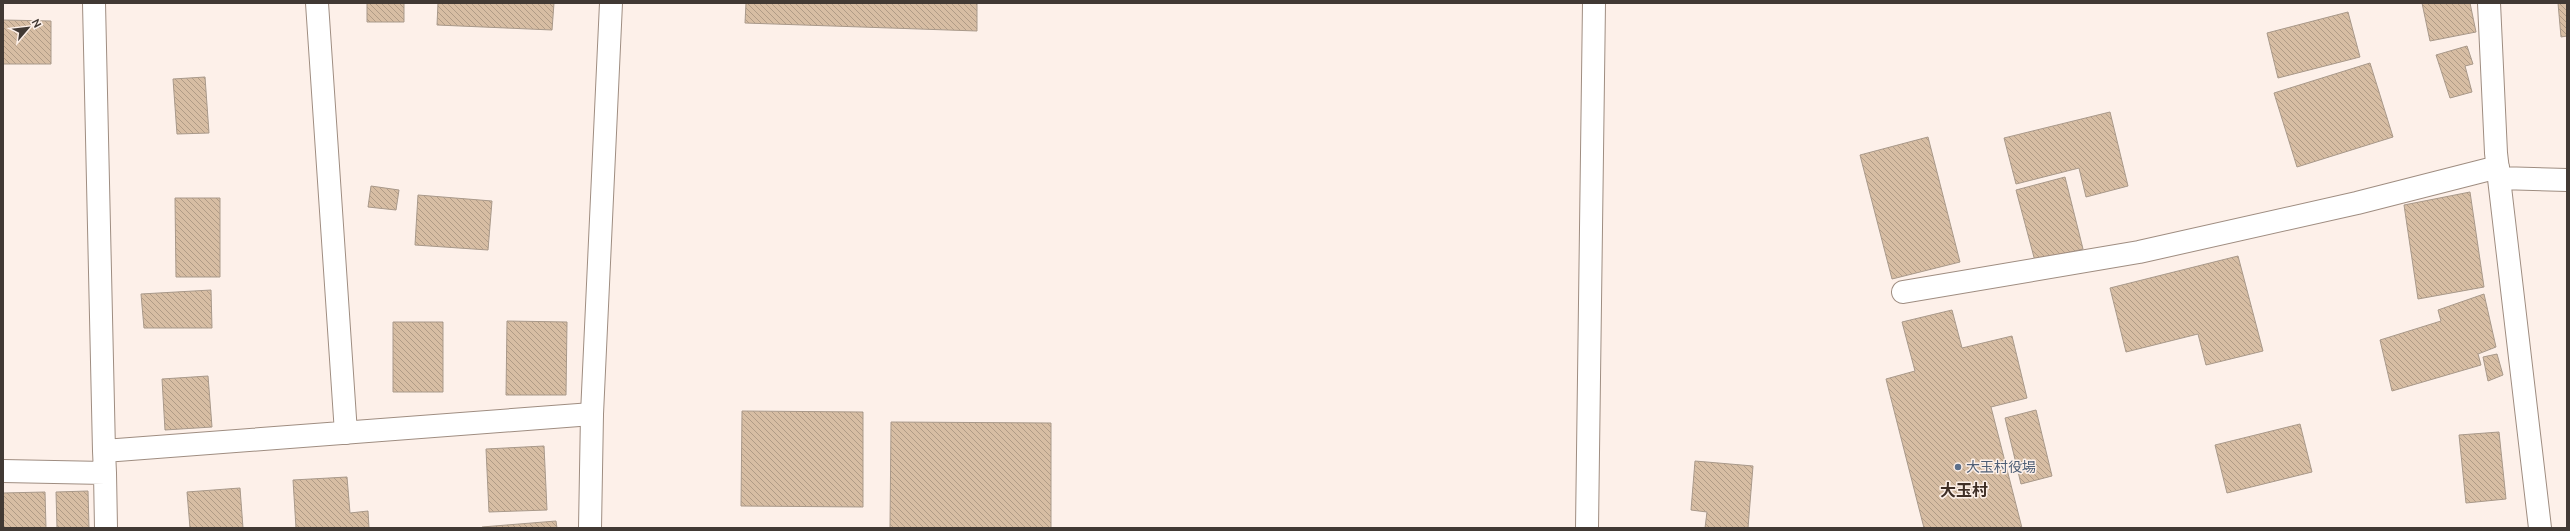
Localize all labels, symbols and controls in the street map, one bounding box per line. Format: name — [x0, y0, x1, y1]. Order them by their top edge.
north arrow — [8, 8, 48, 48]
text: N — [30, 17, 44, 30]
place label: 大玉村役場 — [1966, 459, 2036, 475]
marker: 大玉村役場 — [1953, 462, 1963, 472]
district label: 大玉村 — [1940, 481, 1988, 499]

